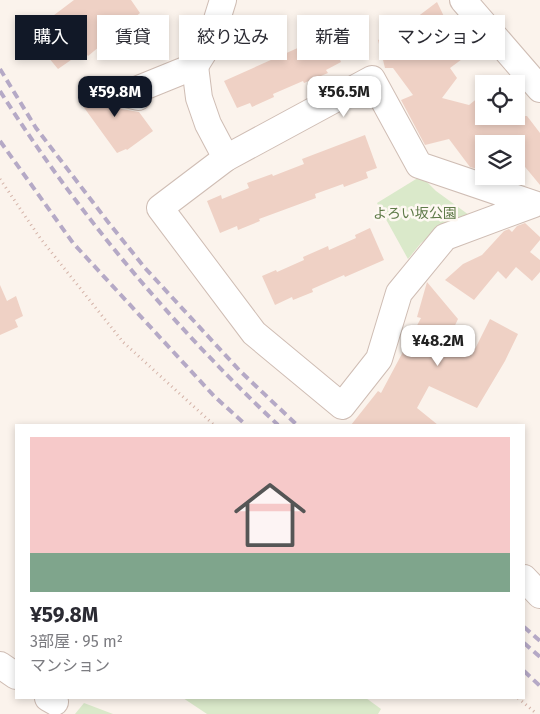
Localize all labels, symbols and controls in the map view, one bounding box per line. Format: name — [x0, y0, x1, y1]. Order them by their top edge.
chip: 購入 — [15, 15, 87, 60]
chip: 賃貸 — [97, 15, 169, 60]
chip: 絞り込み — [179, 15, 287, 60]
chip: 新着 — [297, 15, 369, 60]
chip: マンション — [379, 15, 505, 60]
map controls — [475, 75, 525, 185]
button: locate — [475, 75, 525, 125]
pin: ¥59.8M — [74, 76, 156, 118]
pin: ¥56.5M — [303, 76, 385, 118]
text: ¥59.8M — [89, 82, 141, 101]
text: ¥56.5M — [318, 82, 370, 101]
button: layers — [475, 135, 525, 185]
park label: よろい坂公園 — [373, 205, 457, 222]
pin: ¥48.2M — [397, 324, 479, 367]
text: ¥48.2M — [412, 331, 464, 350]
icon: home — [225, 470, 315, 560]
text: ¥59.8M — [30, 602, 98, 628]
text: 3部屋 · 95 m² — [30, 632, 123, 651]
text: マンション — [30, 656, 110, 675]

